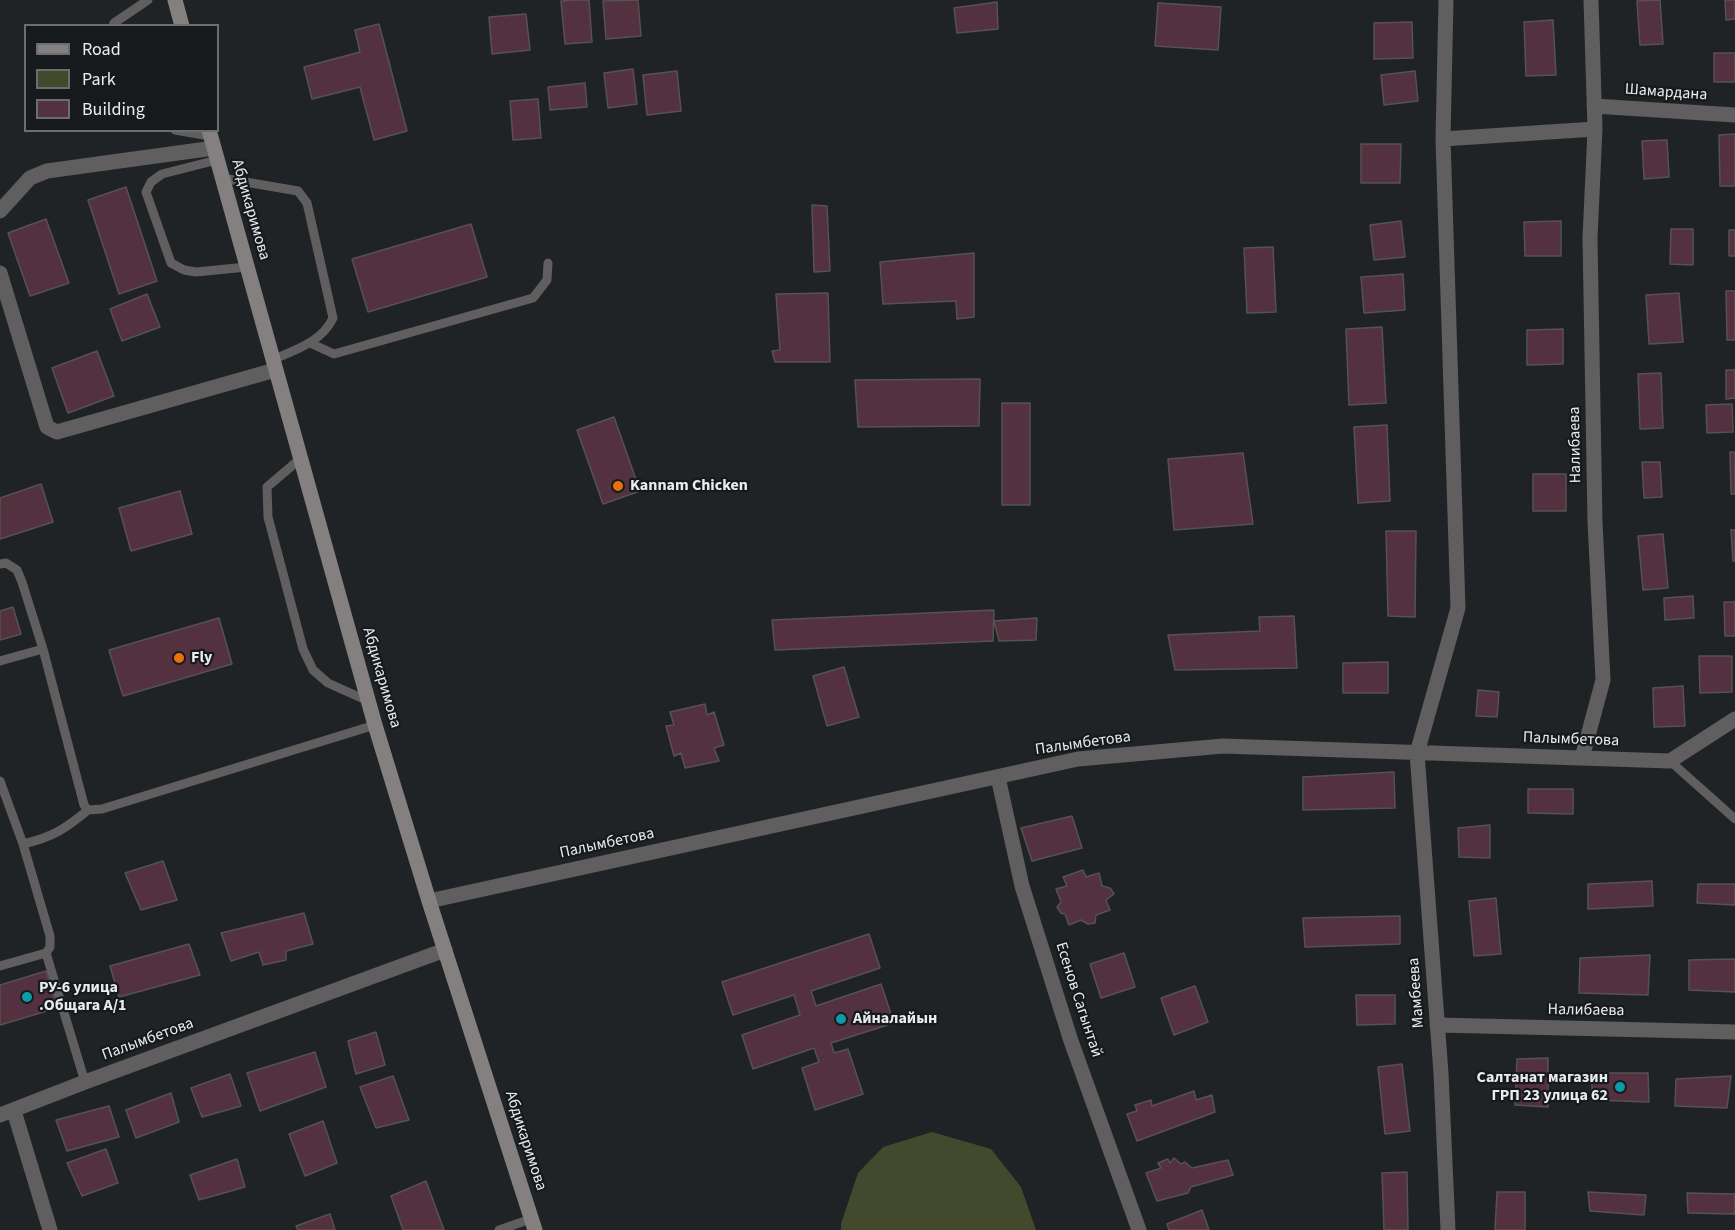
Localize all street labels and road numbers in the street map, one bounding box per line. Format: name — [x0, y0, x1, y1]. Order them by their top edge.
street label: Шамардана — [1624, 81, 1708, 105]
street label: Абдикаримова — [226, 158, 274, 262]
street label: Налибаева — [1566, 406, 1586, 484]
street label: Абдикаримова — [357, 626, 405, 730]
street label: Палымбетова — [1034, 728, 1132, 760]
street label: Палымбетова — [1523, 729, 1619, 751]
street label: Палымбетова — [558, 825, 656, 863]
street label: Есенов Сагынтай — [1050, 940, 1106, 1060]
street label: Мамбеева — [1405, 957, 1429, 1029]
street label: Налибаева — [1547, 1001, 1625, 1021]
street label: Палымбетова — [99, 1015, 197, 1065]
street label: Абдикаримова — [500, 1089, 550, 1193]

